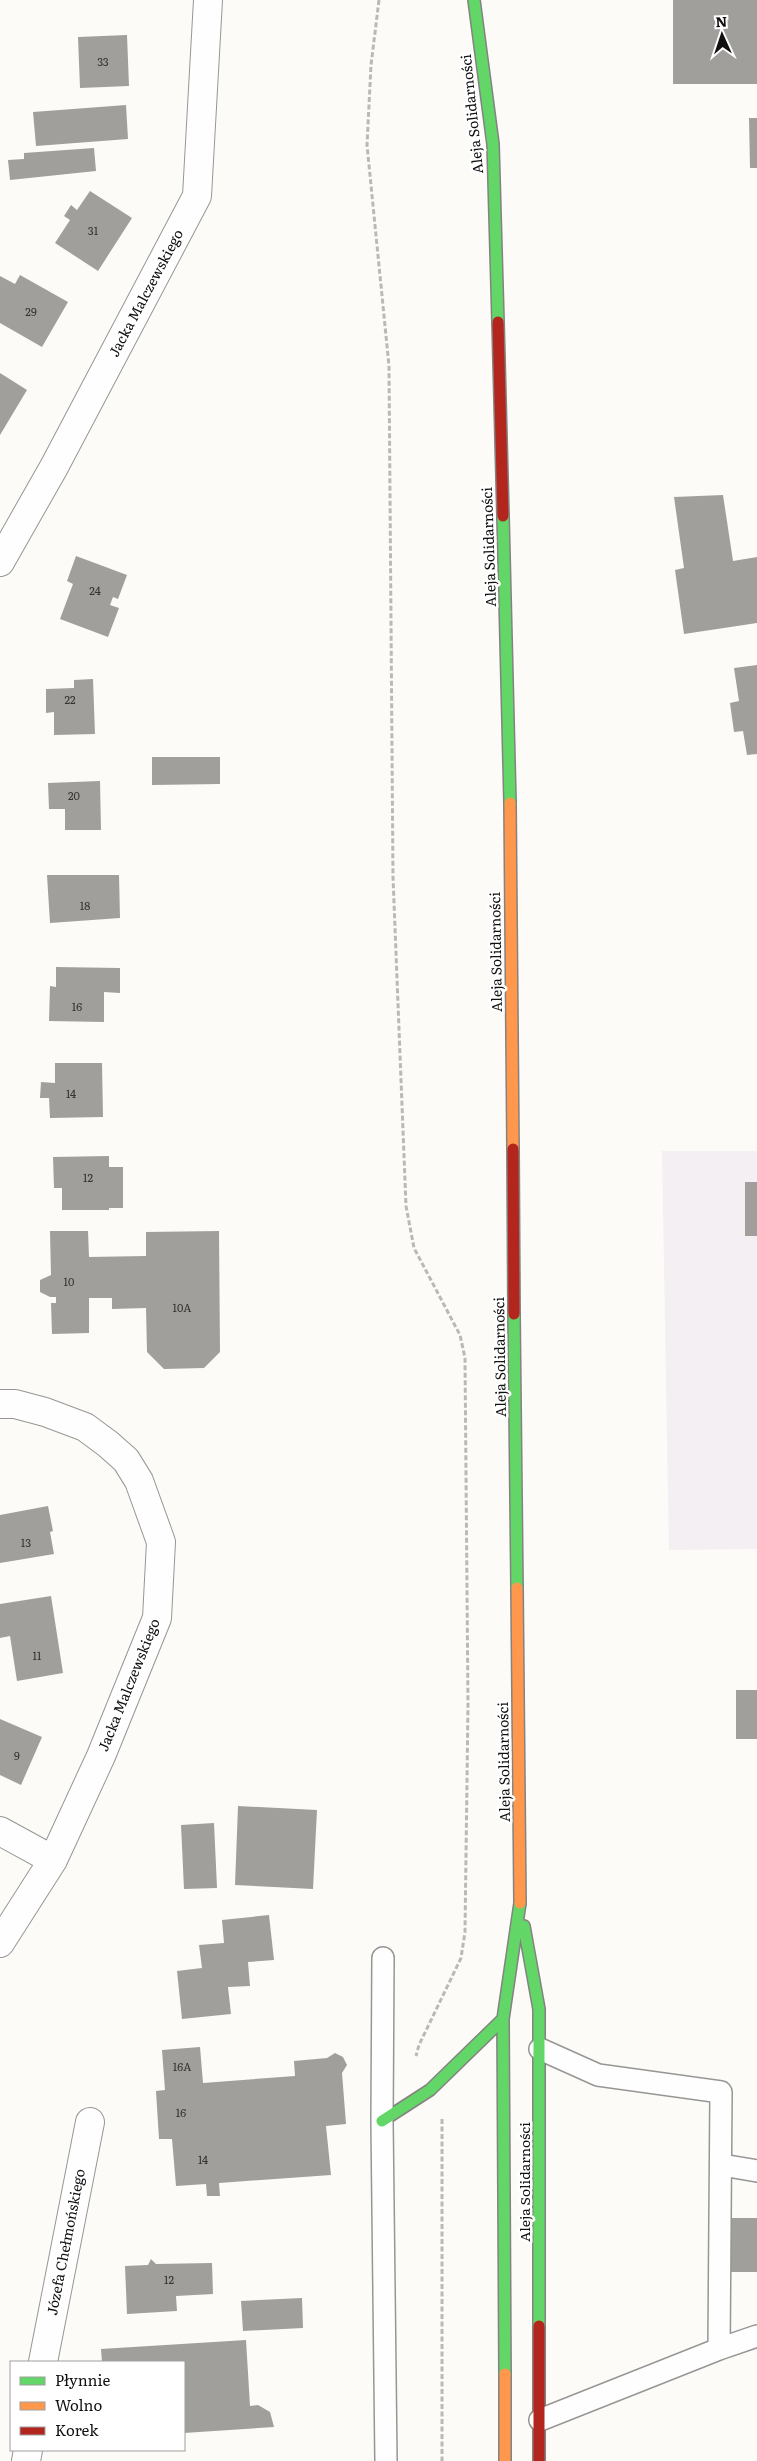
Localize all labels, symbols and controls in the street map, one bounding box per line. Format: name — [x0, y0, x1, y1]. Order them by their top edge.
north arrow — [697, 10, 747, 60]
text: N — [715, 11, 728, 31]
house number: 33 — [97, 53, 109, 69]
street label: Aleja Solidarności — [455, 53, 487, 175]
house number: 31 — [88, 222, 99, 238]
street label: Jacka Malczewskiego — [103, 225, 187, 360]
house number: 29 — [25, 303, 37, 319]
street label: Aleja Solidarności — [476, 486, 500, 607]
house number: 24 — [89, 582, 101, 598]
house number: 22 — [64, 691, 76, 707]
house number: 20 — [68, 787, 80, 803]
street label: Aleja Solidarności — [484, 892, 506, 1012]
house number: 18 — [80, 897, 90, 913]
house number: 16 — [72, 998, 82, 1014]
house number: 14 — [66, 1085, 76, 1101]
house number: 12 — [83, 1169, 93, 1185]
house number: 10 — [64, 1273, 74, 1289]
street label: Aleja Solidarności — [488, 1297, 510, 1417]
house number: 10A — [173, 1299, 191, 1315]
house number: 13 — [21, 1534, 31, 1550]
street label: Jacka Malczewskiego — [92, 1615, 164, 1754]
house number: 11 — [33, 1647, 42, 1663]
street label: Aleja Solidarności — [492, 1702, 514, 1822]
house number: 9 — [14, 1747, 20, 1763]
house number: 16A — [173, 2058, 191, 2074]
house number: 16 — [176, 2104, 186, 2120]
street label: Aleja Solidarności — [514, 2122, 534, 2242]
house number: 14 — [198, 2151, 208, 2167]
street label: Józefa Chełmońskiego — [41, 2167, 89, 2317]
house number: 12 — [164, 2271, 174, 2287]
legend — [10, 2361, 185, 2451]
text: Płynnie — [55, 2368, 110, 2391]
text: Wolno — [55, 2393, 102, 2416]
text: Korek — [55, 2418, 99, 2441]

